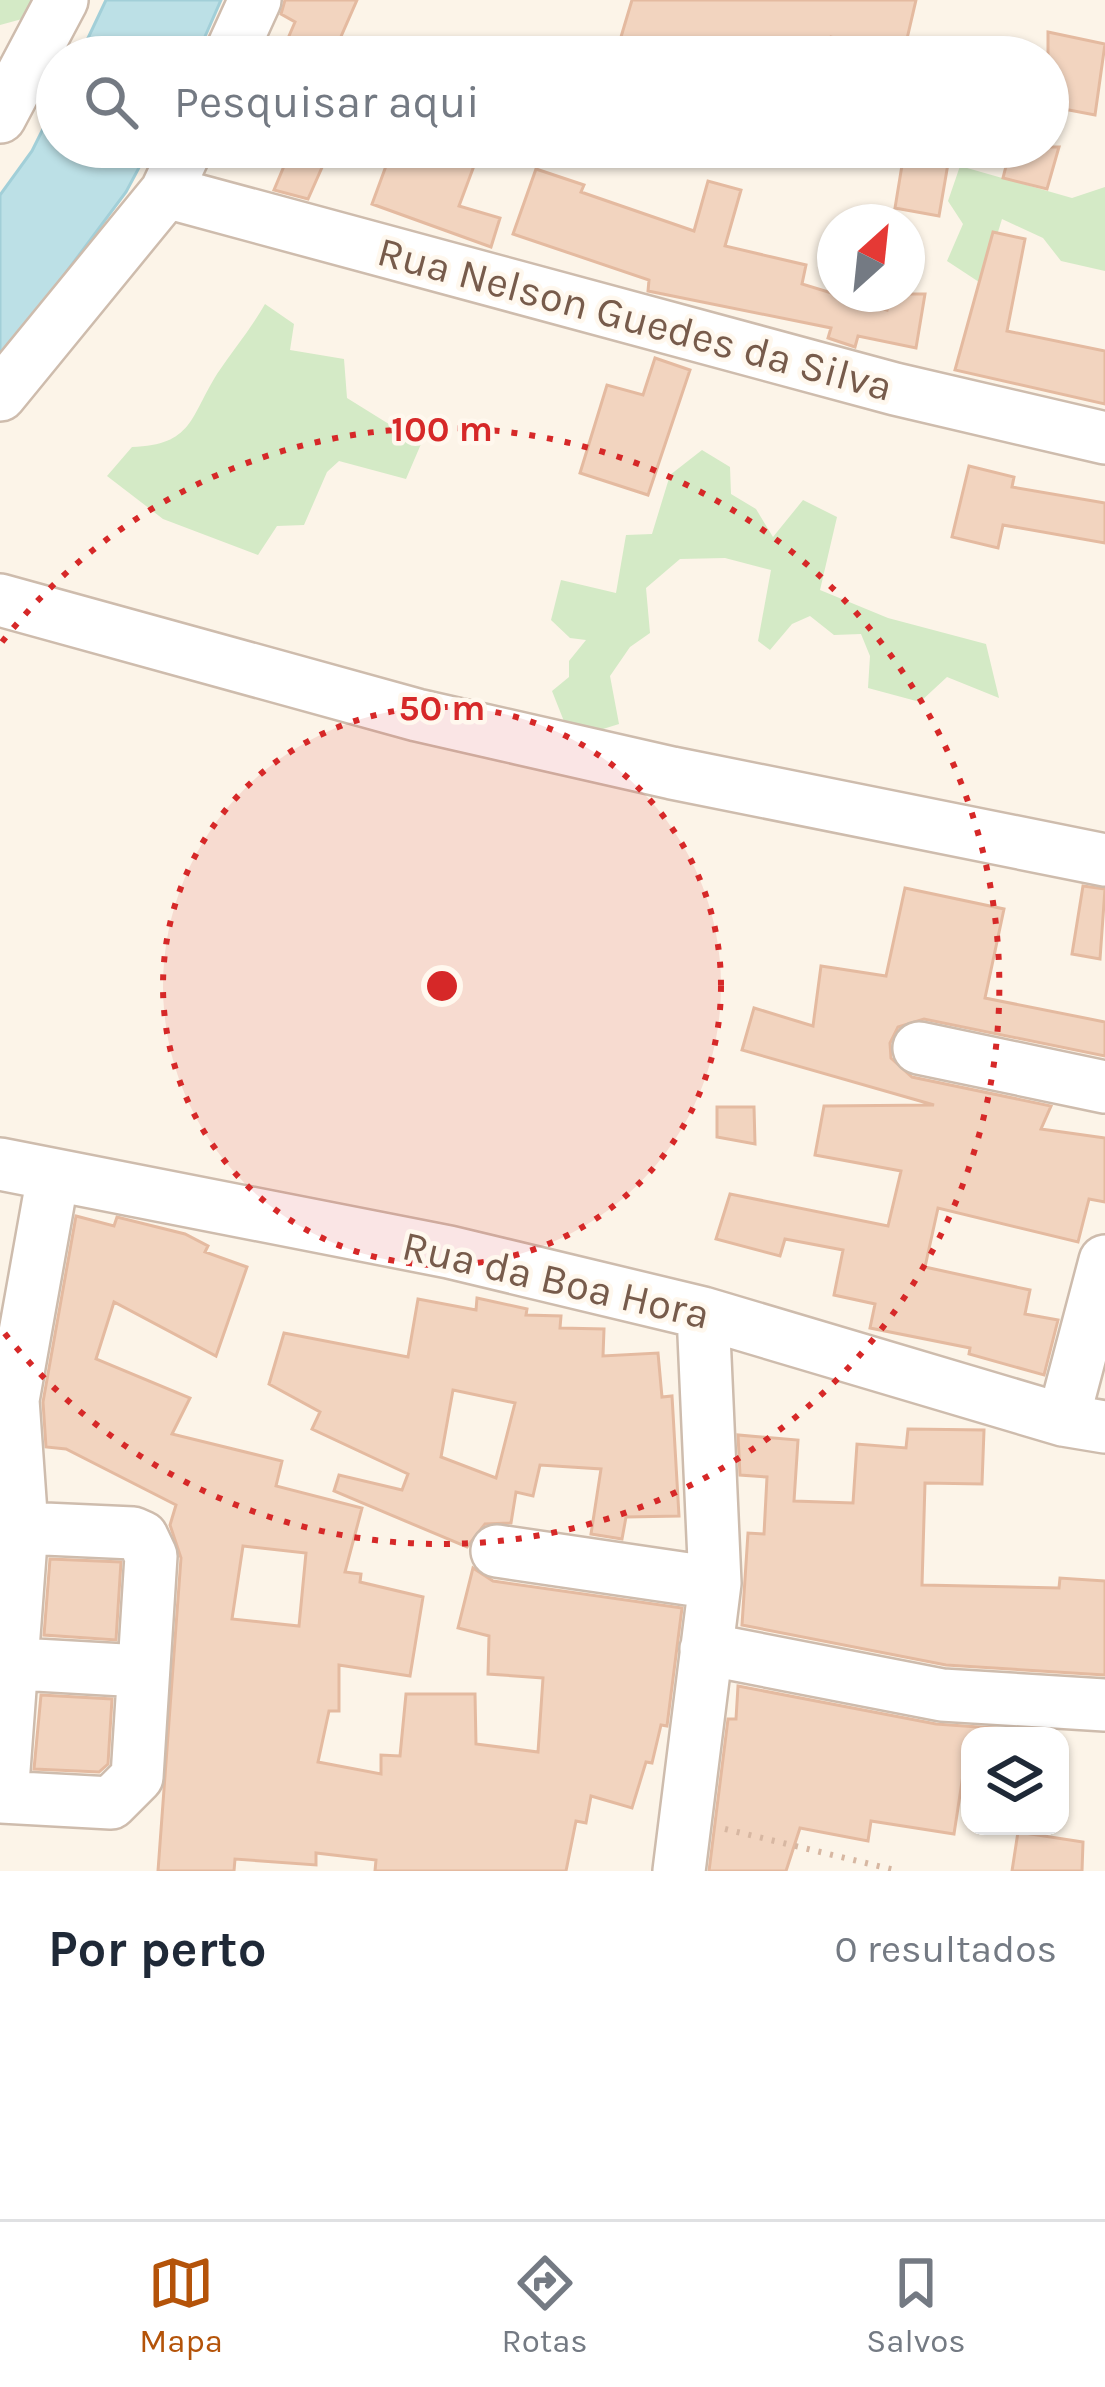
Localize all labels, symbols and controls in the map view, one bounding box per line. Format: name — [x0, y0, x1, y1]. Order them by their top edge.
search box — [36, 36, 1069, 168]
icon: search — [78, 69, 144, 135]
text: Pesquisar aqui — [174, 76, 480, 128]
north arrow — [817, 204, 925, 312]
street label: Rua Nelson Guedes da Silva — [372, 226, 898, 412]
text: 100 m — [391, 408, 493, 450]
text: 50 m — [399, 687, 486, 729]
centre of rings — [421, 965, 463, 1007]
street label: Rua da Boa Hora — [398, 1220, 714, 1340]
map controls — [961, 1727, 1069, 1835]
button: layers — [961, 1727, 1069, 1835]
text: Por perto — [48, 1919, 267, 1979]
text: 0 resultados — [834, 1926, 1057, 1972]
tab: Mapa — [139, 2250, 223, 2360]
tab: Rotas — [502, 2250, 588, 2360]
tab: Salvos — [866, 2250, 966, 2360]

